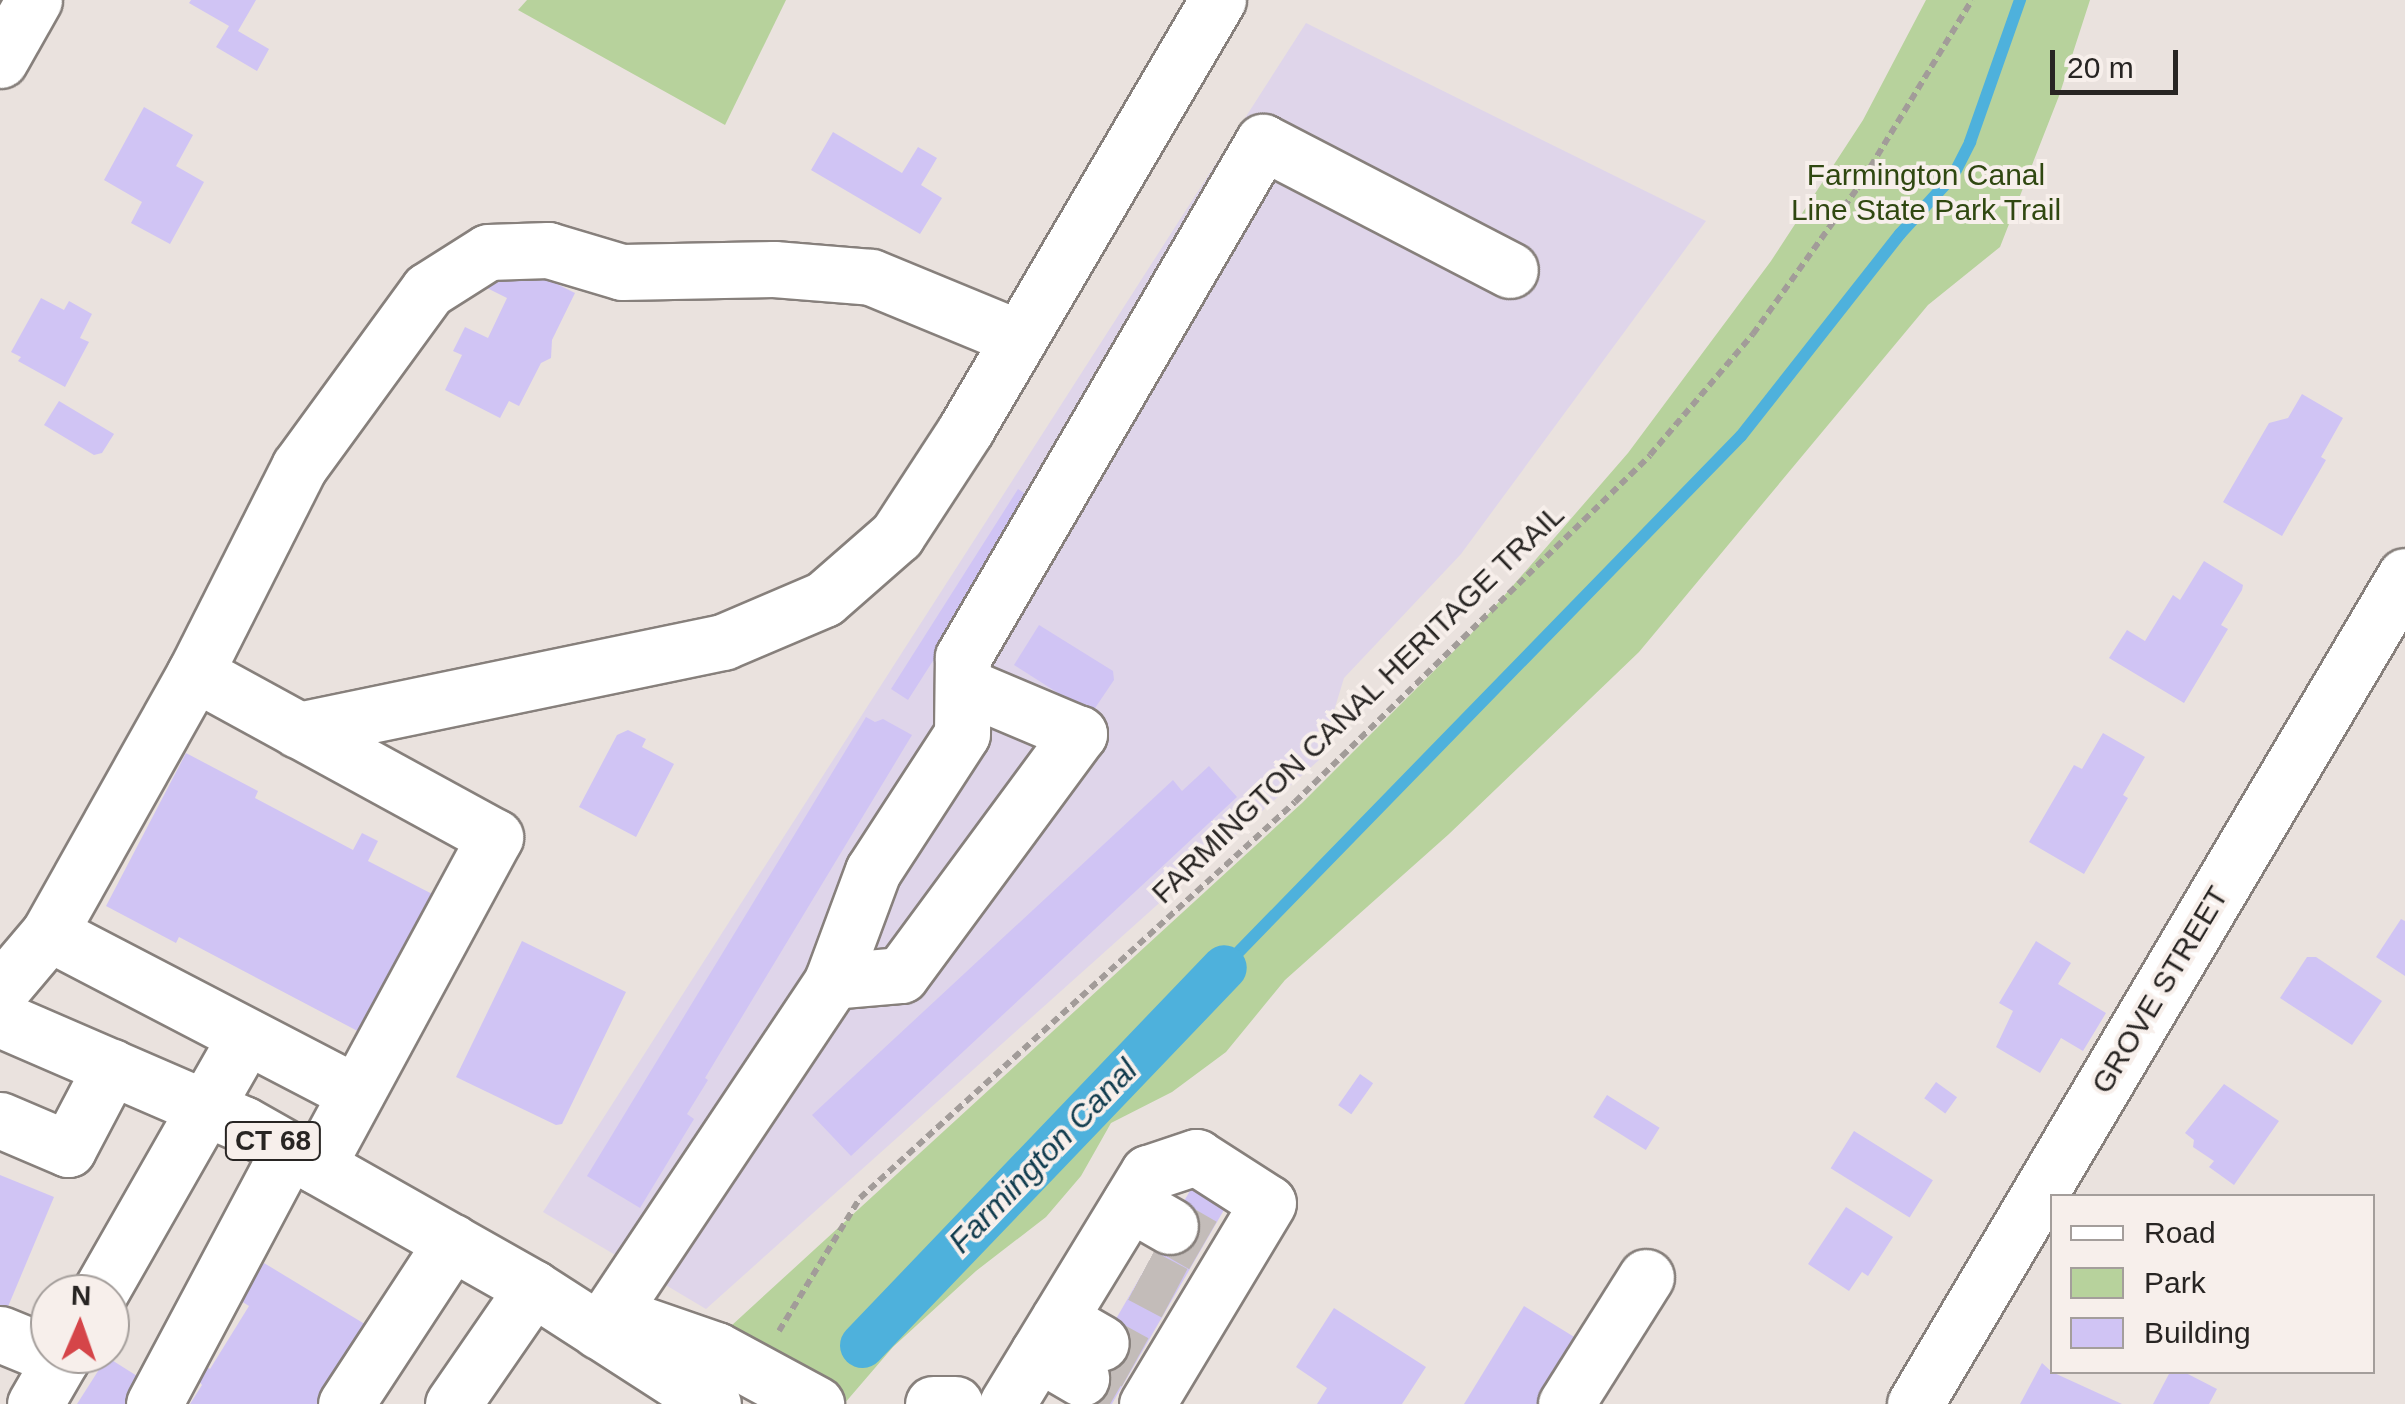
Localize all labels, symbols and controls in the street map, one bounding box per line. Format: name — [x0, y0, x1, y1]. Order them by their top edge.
scale bar — [2055, 30, 2182, 92]
text: 20 m — [2067, 51, 2134, 84]
park label: Farmington Canal Line State Park Trail — [1791, 157, 2061, 228]
street label: FARMINGTON CANAL HERITAGE TRAIL — [1144, 496, 1572, 912]
street label: GROVE STREET — [2084, 880, 2236, 1100]
water label: Farmington Canal — [941, 1051, 1145, 1261]
road number: CT 68 — [223, 1118, 323, 1164]
legend — [2050, 1194, 2375, 1374]
text: Road — [2144, 1216, 2216, 1249]
text: Park — [2144, 1266, 2206, 1299]
north arrow — [30, 1274, 130, 1374]
text: N — [70, 1280, 92, 1311]
text: Building — [2144, 1316, 2251, 1349]

